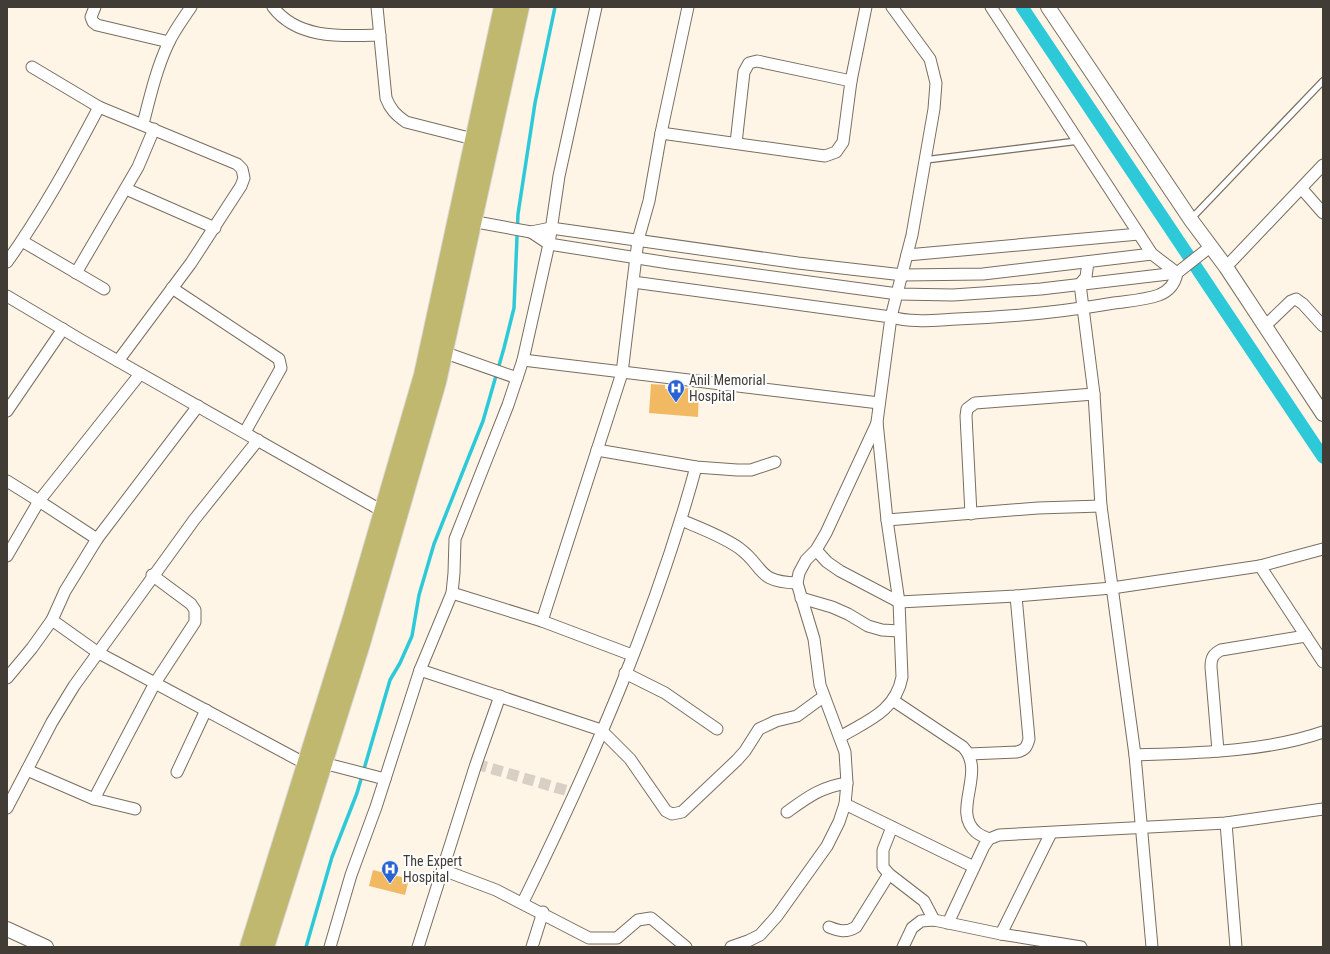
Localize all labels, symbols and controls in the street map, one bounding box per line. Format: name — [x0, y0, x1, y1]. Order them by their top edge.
place label: Anil Memorial Hospital — [689, 372, 766, 404]
hospital icon: Anil Memorial Hospital — [666, 378, 686, 403]
place label: The Expert Hospital — [403, 853, 462, 885]
hospital icon: The Expert Hospital — [380, 859, 400, 884]

